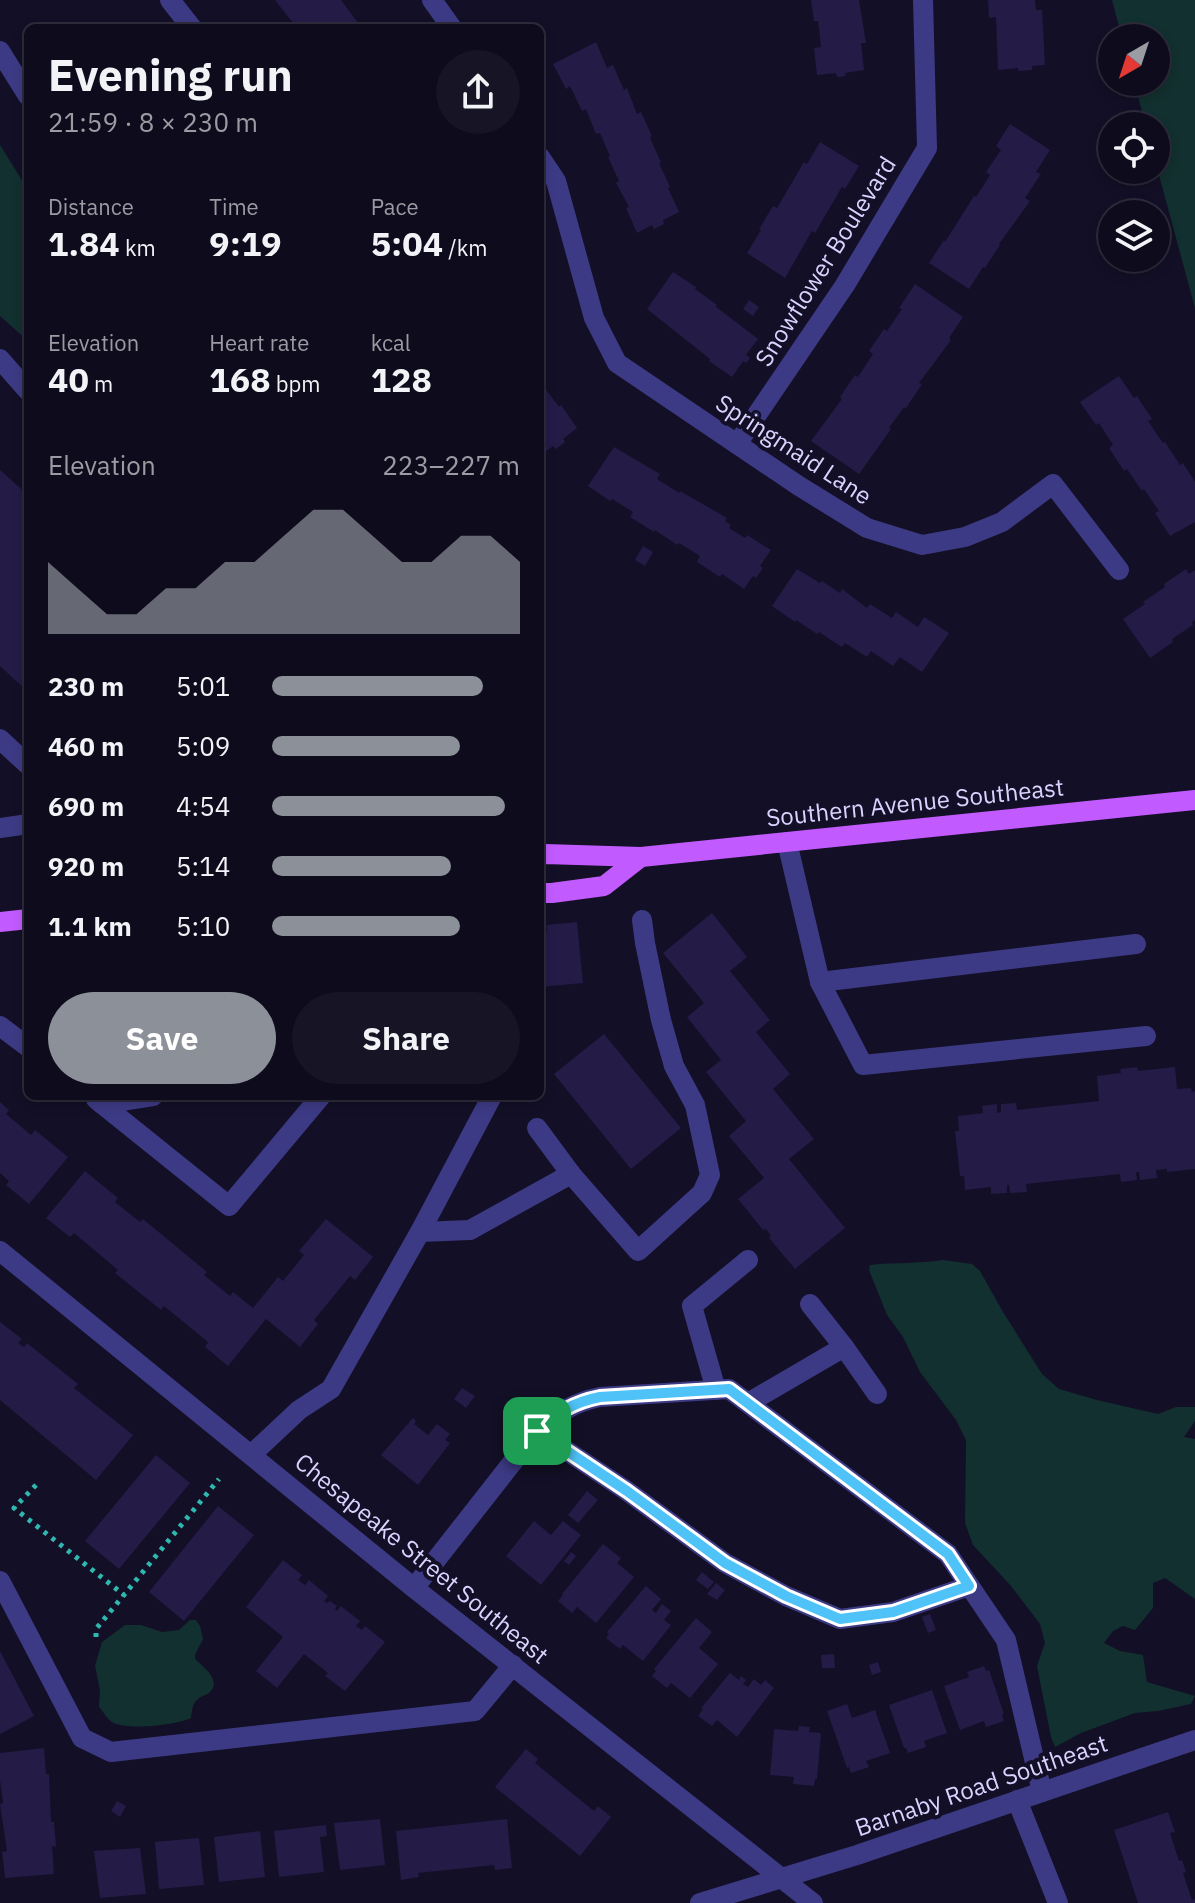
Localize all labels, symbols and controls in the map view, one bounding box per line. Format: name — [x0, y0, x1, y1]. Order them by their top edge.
north arrow — [1098, 24, 1170, 96]
map controls — [1098, 24, 1170, 272]
text: Evening run — [48, 46, 293, 103]
button: share — [436, 50, 520, 134]
text: 21:59 · 8 × 230 m — [48, 105, 258, 139]
button: locate — [1098, 112, 1170, 184]
street label: Snowflower Boulevard — [747, 150, 903, 372]
text: Distance — [48, 192, 134, 221]
text: Time — [209, 192, 259, 221]
text: Pace — [371, 192, 419, 221]
button: layers — [1098, 200, 1170, 272]
text: 1.84 — [48, 221, 120, 265]
text: 9:19 — [209, 221, 282, 265]
text: 5:04 — [371, 221, 443, 265]
text: km — [120, 233, 156, 262]
text: /km — [443, 233, 488, 262]
text: Elevation — [48, 328, 139, 357]
text: Heart rate — [209, 328, 309, 357]
text: kcal — [371, 328, 411, 357]
text: 40 — [48, 357, 89, 401]
text: 168 — [209, 357, 271, 401]
text: 128 — [371, 357, 432, 401]
text: m — [89, 369, 113, 398]
text: bpm — [271, 369, 320, 398]
street label: Springmaid Lane — [710, 387, 878, 511]
text: Elevation — [48, 448, 156, 482]
text: 223–227 m — [382, 448, 520, 482]
text: 230 m — [48, 669, 124, 703]
text: 5:01 — [176, 669, 230, 703]
text: 460 m — [48, 729, 124, 763]
text: 5:09 — [176, 729, 230, 763]
street label: Southern Avenue Southeast — [765, 770, 1065, 834]
text: 690 m — [48, 789, 124, 823]
text: 4:54 — [176, 789, 230, 823]
text: 920 m — [48, 849, 124, 883]
text: 5:14 — [176, 849, 230, 883]
text: 1.1 km — [48, 909, 132, 943]
text: 5:10 — [176, 909, 230, 943]
button: Save — [48, 992, 276, 1084]
button: Share — [292, 992, 520, 1084]
pin — [503, 1397, 571, 1465]
icon: arrive — [515, 1409, 559, 1453]
street label: Chesapeake Street Southeast — [288, 1446, 556, 1670]
street label: Barnaby Road Southeast — [850, 1727, 1112, 1843]

